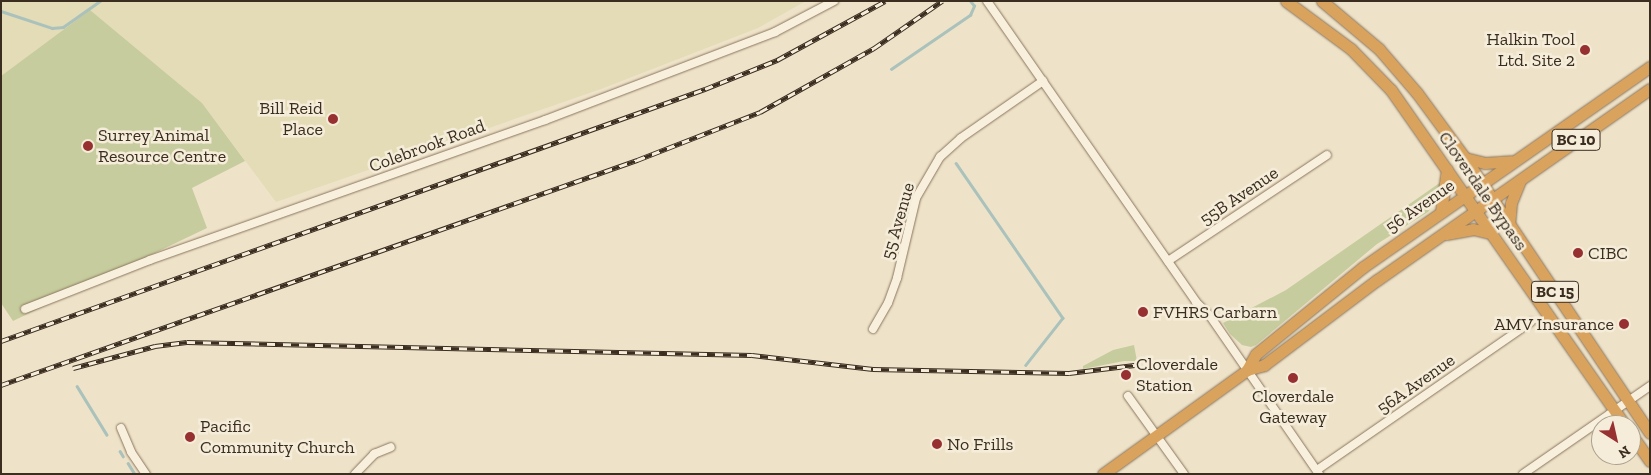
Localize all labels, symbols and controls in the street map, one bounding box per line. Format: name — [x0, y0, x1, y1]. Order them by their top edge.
place label: Halkin Tool Ltd. Site 2 — [1486, 29, 1575, 72]
marker: Halkin Tool Ltd. Site 2 — [1579, 44, 1591, 56]
place label: Bill Reid Place — [259, 98, 323, 140]
marker: Bill Reid Place — [327, 113, 339, 125]
street label: Colebrook Road — [366, 115, 488, 177]
place label: Surrey Animal Resource Centre — [98, 125, 226, 168]
road number: BC 10 — [1551, 126, 1601, 154]
street label: Cloverdale Bypass — [1434, 127, 1532, 255]
marker: Surrey Animal Resource Centre — [82, 140, 94, 152]
street label: 55B Avenue — [1195, 162, 1283, 230]
street label: 56 Avenue — [1381, 174, 1459, 238]
street label: 55 Avenue — [877, 180, 919, 262]
place label: CIBC — [1588, 242, 1628, 264]
marker: CIBC — [1572, 247, 1584, 259]
road number: BC 15 — [1530, 278, 1580, 306]
place label: FVHRS Carbarn — [1153, 301, 1277, 323]
marker: FVHRS Carbarn — [1137, 306, 1149, 318]
place label: AMV Insurance — [1493, 313, 1614, 335]
marker: AMV Insurance — [1618, 318, 1630, 330]
street label: 56A Avenue — [1372, 349, 1460, 419]
place label: Cloverdale Station — [1136, 354, 1218, 396]
marker: Cloverdale Station — [1120, 369, 1132, 381]
marker: Cloverdale Gateway — [1287, 372, 1299, 384]
place label: Cloverdale Gateway — [1252, 386, 1334, 428]
north arrow — [1591, 415, 1641, 465]
place label: Pacific Community Church — [200, 416, 355, 458]
marker: Pacific Community Church — [184, 431, 196, 443]
place label: No Frills — [947, 433, 1013, 455]
marker: No Frills — [931, 438, 943, 450]
text: N — [1615, 442, 1634, 462]

